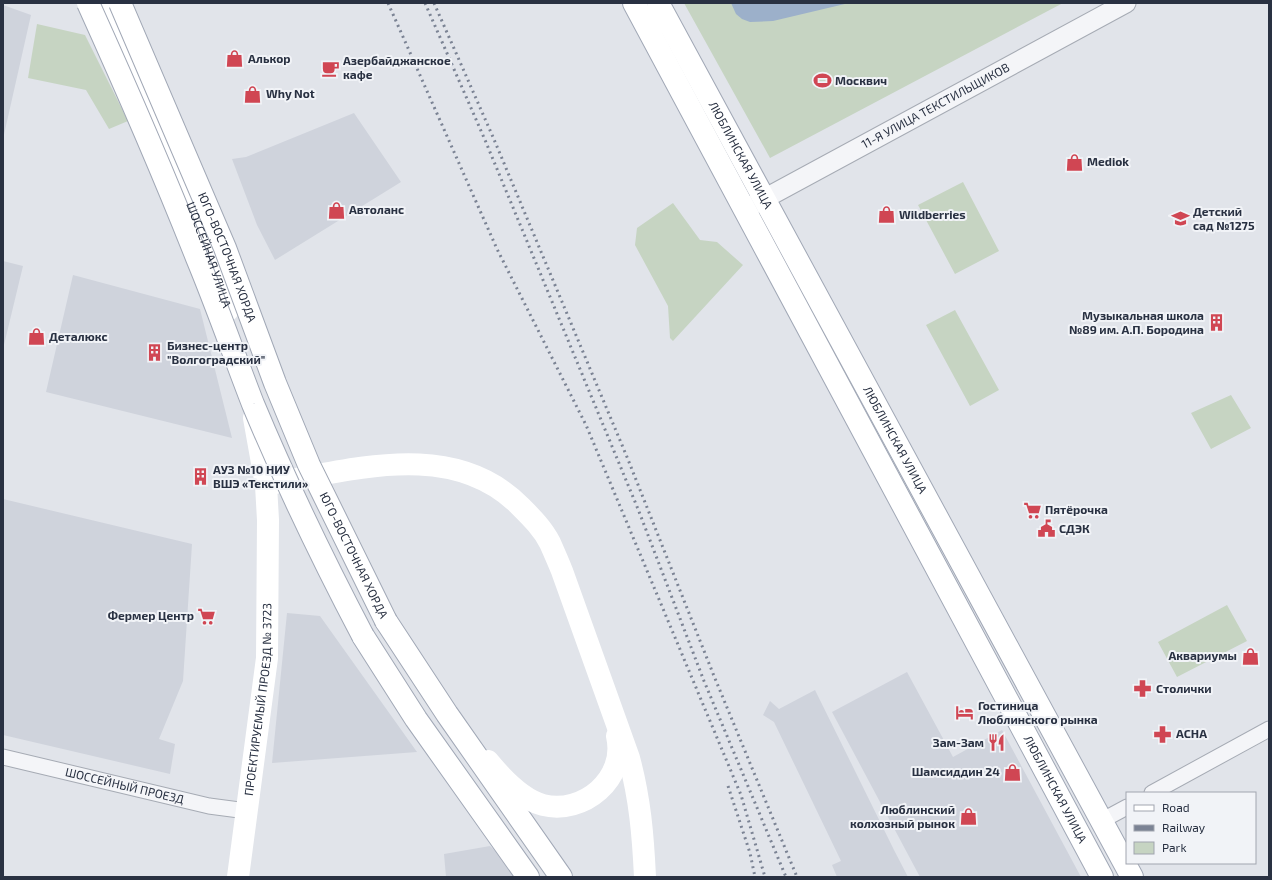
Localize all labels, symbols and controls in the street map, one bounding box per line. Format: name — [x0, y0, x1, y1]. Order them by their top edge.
shop icon: Алькор — [225, 49, 245, 69]
place label: Алькор — [248, 51, 290, 65]
place label: Азербайджанское кафе — [343, 53, 451, 81]
cafe icon: Азербайджанское кафе — [320, 58, 340, 78]
street label: 11-Я УЛИЦА ТЕКСТИЛЬЩИКОВ — [859, 59, 1012, 151]
sports icon: Москвич — [812, 71, 832, 91]
place label: Москвич — [835, 73, 887, 87]
shop icon: Why Not — [243, 84, 263, 104]
place label: Why Not — [266, 86, 315, 101]
street label: ЛЮБЛИНСКАЯ УЛИЦА — [707, 99, 776, 211]
shop icon: Mediok — [1064, 152, 1084, 172]
place label: Mediok — [1087, 154, 1129, 168]
street label: ЮГО-ВОСТОЧНАЯ ХОРДА — [196, 190, 260, 325]
street label: ШОССЕЙНАЯ УЛИЦА — [184, 199, 235, 310]
shop icon: Автоланс — [326, 200, 346, 220]
place label: Автоланс — [349, 202, 404, 216]
place label: Детский сад №1275 — [1193, 204, 1255, 232]
shop icon: Wildberries — [876, 205, 896, 225]
place label: Wildberries — [899, 207, 966, 221]
school or university icon: Детский сад №1275 — [1170, 209, 1190, 229]
place label: Музыкальная школа №89 им. А.П. Бородина — [1069, 308, 1204, 336]
building icon: Музыкальная школа №89 им. А.П. Бородина — [1207, 313, 1227, 333]
shop icon: Деталюкс — [26, 327, 46, 347]
place label: Деталюкс — [49, 329, 108, 343]
place label: Бизнес-центр "Волгоградский" — [167, 338, 265, 366]
building icon: Бизнес-центр "Волгоградский" — [144, 343, 164, 363]
street label: ЛЮБЛИНСКАЯ УЛИЦА — [861, 383, 931, 496]
place label: АУЗ №10 НИУ ВШЭ «Текстили» — [213, 462, 308, 490]
building icon: АУЗ №10 НИУ ВШЭ «Текстили» — [190, 467, 210, 487]
street label: ЮГО-ВОСТОЧНАЯ ХОРДА — [317, 489, 392, 621]
supermarket icon: Пятёрочка — [1022, 500, 1042, 520]
place label: Пятёрочка — [1045, 502, 1108, 516]
public building icon: СДЭК — [1036, 519, 1056, 539]
place label: СДЭК — [1059, 521, 1090, 535]
street label: ПРОЕКТИРУЕМЫЙ ПРОЕЗД № 3723 — [241, 603, 273, 796]
supermarket icon: Фермер Центр — [197, 606, 217, 626]
place label: Фермер Центр — [108, 608, 194, 622]
shop icon: Аквариумы — [1240, 646, 1260, 666]
place label: Аквариумы — [1168, 648, 1237, 662]
pharmacy icon: Столички — [1133, 679, 1153, 699]
place label: Столички — [1156, 681, 1212, 695]
place label: Гостиница Люблинского рынка — [978, 698, 1098, 726]
hotel icon: Гостиница Люблинского рынка — [955, 703, 975, 723]
pharmacy icon: АСНА — [1153, 724, 1173, 744]
place label: АСНА — [1176, 726, 1207, 740]
restaurant icon: Зам-Зам — [987, 733, 1007, 753]
street label: ЛЮБЛИНСКАЯ УЛИЦА — [1021, 733, 1091, 846]
place label: Зам-Зам — [933, 735, 984, 749]
shop icon: Шамсиддин 24 — [1003, 762, 1023, 782]
street label: ШОССЕЙНЫЙ ПРОЕЗД — [64, 764, 186, 806]
place label: Шамсиддин 24 — [912, 764, 1000, 778]
legend — [1126, 792, 1256, 864]
text: Road — [1162, 800, 1190, 814]
place label: Люблинский колхозный рынок — [850, 802, 955, 830]
shop icon: Люблинский колхозный рынок — [958, 807, 978, 827]
text: Railway — [1162, 820, 1206, 834]
text: Park — [1162, 840, 1187, 854]

